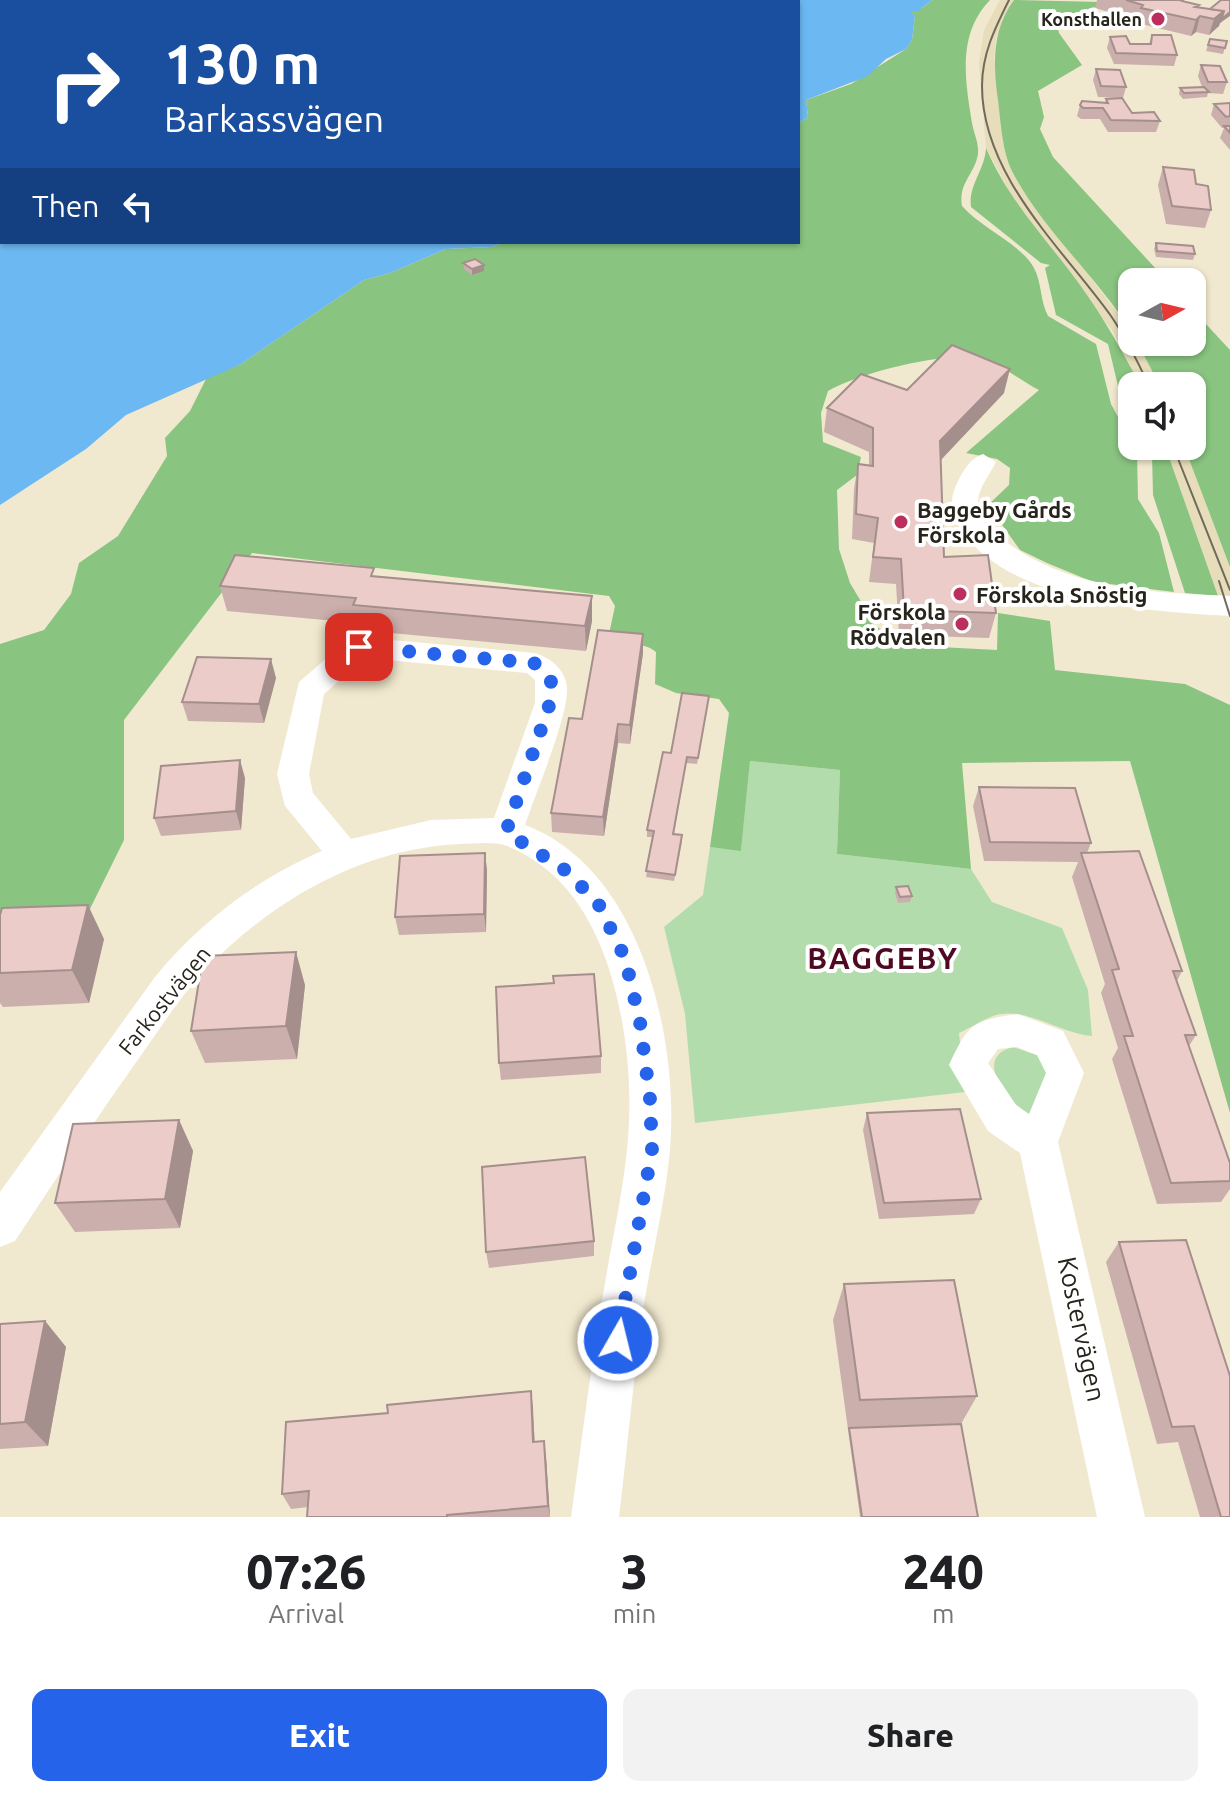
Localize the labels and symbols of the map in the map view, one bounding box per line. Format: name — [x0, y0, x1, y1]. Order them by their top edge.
place label: Konsthallen — [1041, 9, 1142, 29]
marker: Konsthallen — [1149, 10, 1167, 28]
north arrow — [1118, 268, 1206, 356]
place label: Baggeby Gårds Förskola — [917, 497, 1072, 547]
marker: Baggeby Gårds Förskola — [892, 513, 910, 531]
place label: Förskola Snöstig — [976, 582, 1147, 607]
marker: Förskola Snöstig — [951, 585, 969, 603]
place label: Förskola Rödvalen — [850, 599, 946, 649]
pin — [325, 613, 393, 681]
marker: Förskola Rödvalen — [953, 615, 971, 633]
street label: Farkostvägen — [113, 941, 215, 1059]
district label: BAGGEBY — [807, 941, 959, 975]
street label: Kostervägen — [1053, 1254, 1111, 1404]
position arrow — [576, 1298, 660, 1382]

